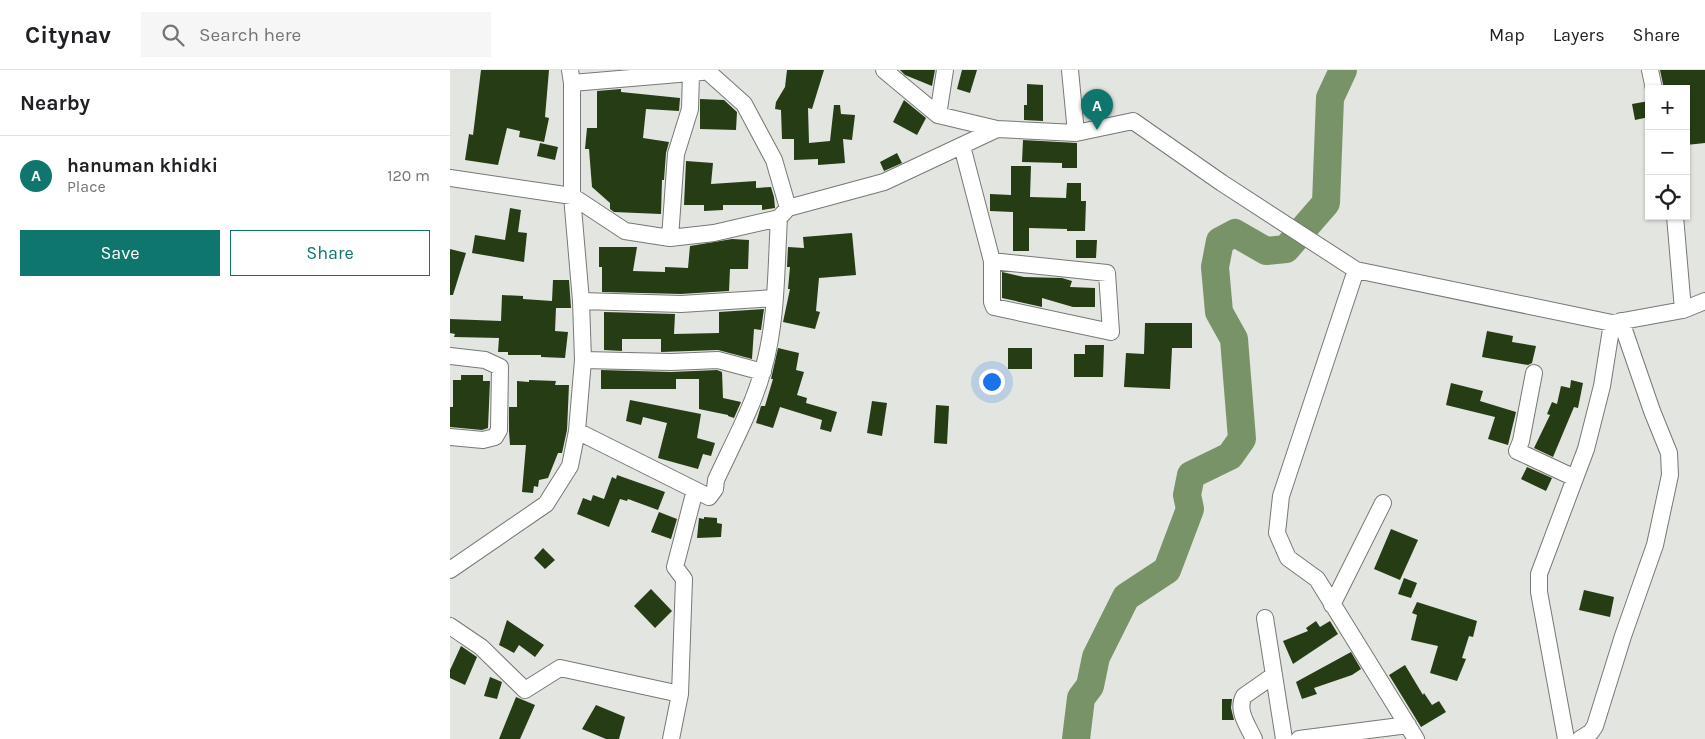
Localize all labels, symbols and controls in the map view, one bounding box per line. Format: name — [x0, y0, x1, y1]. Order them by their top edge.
search box — [141, 12, 491, 57]
text: Citynav — [25, 21, 111, 49]
icon: search — [159, 21, 187, 49]
text: Search here — [199, 24, 301, 46]
text: Map — [1489, 24, 1525, 46]
text: Layers — [1553, 24, 1605, 46]
text: Share — [1633, 24, 1680, 46]
map controls — [1645, 85, 1690, 220]
button: + — [1645, 85, 1690, 130]
pin: A — [1081, 89, 1113, 130]
text: Nearby — [20, 91, 90, 115]
button: − — [1645, 130, 1690, 175]
text: hanuman khidki — [67, 155, 218, 177]
text: A — [31, 166, 41, 185]
text: 120 m — [387, 166, 430, 185]
button: locate — [1645, 175, 1690, 220]
text: Place — [67, 177, 106, 196]
button: Save — [20, 230, 220, 276]
button: Share — [230, 230, 430, 276]
your location — [979, 369, 1005, 395]

